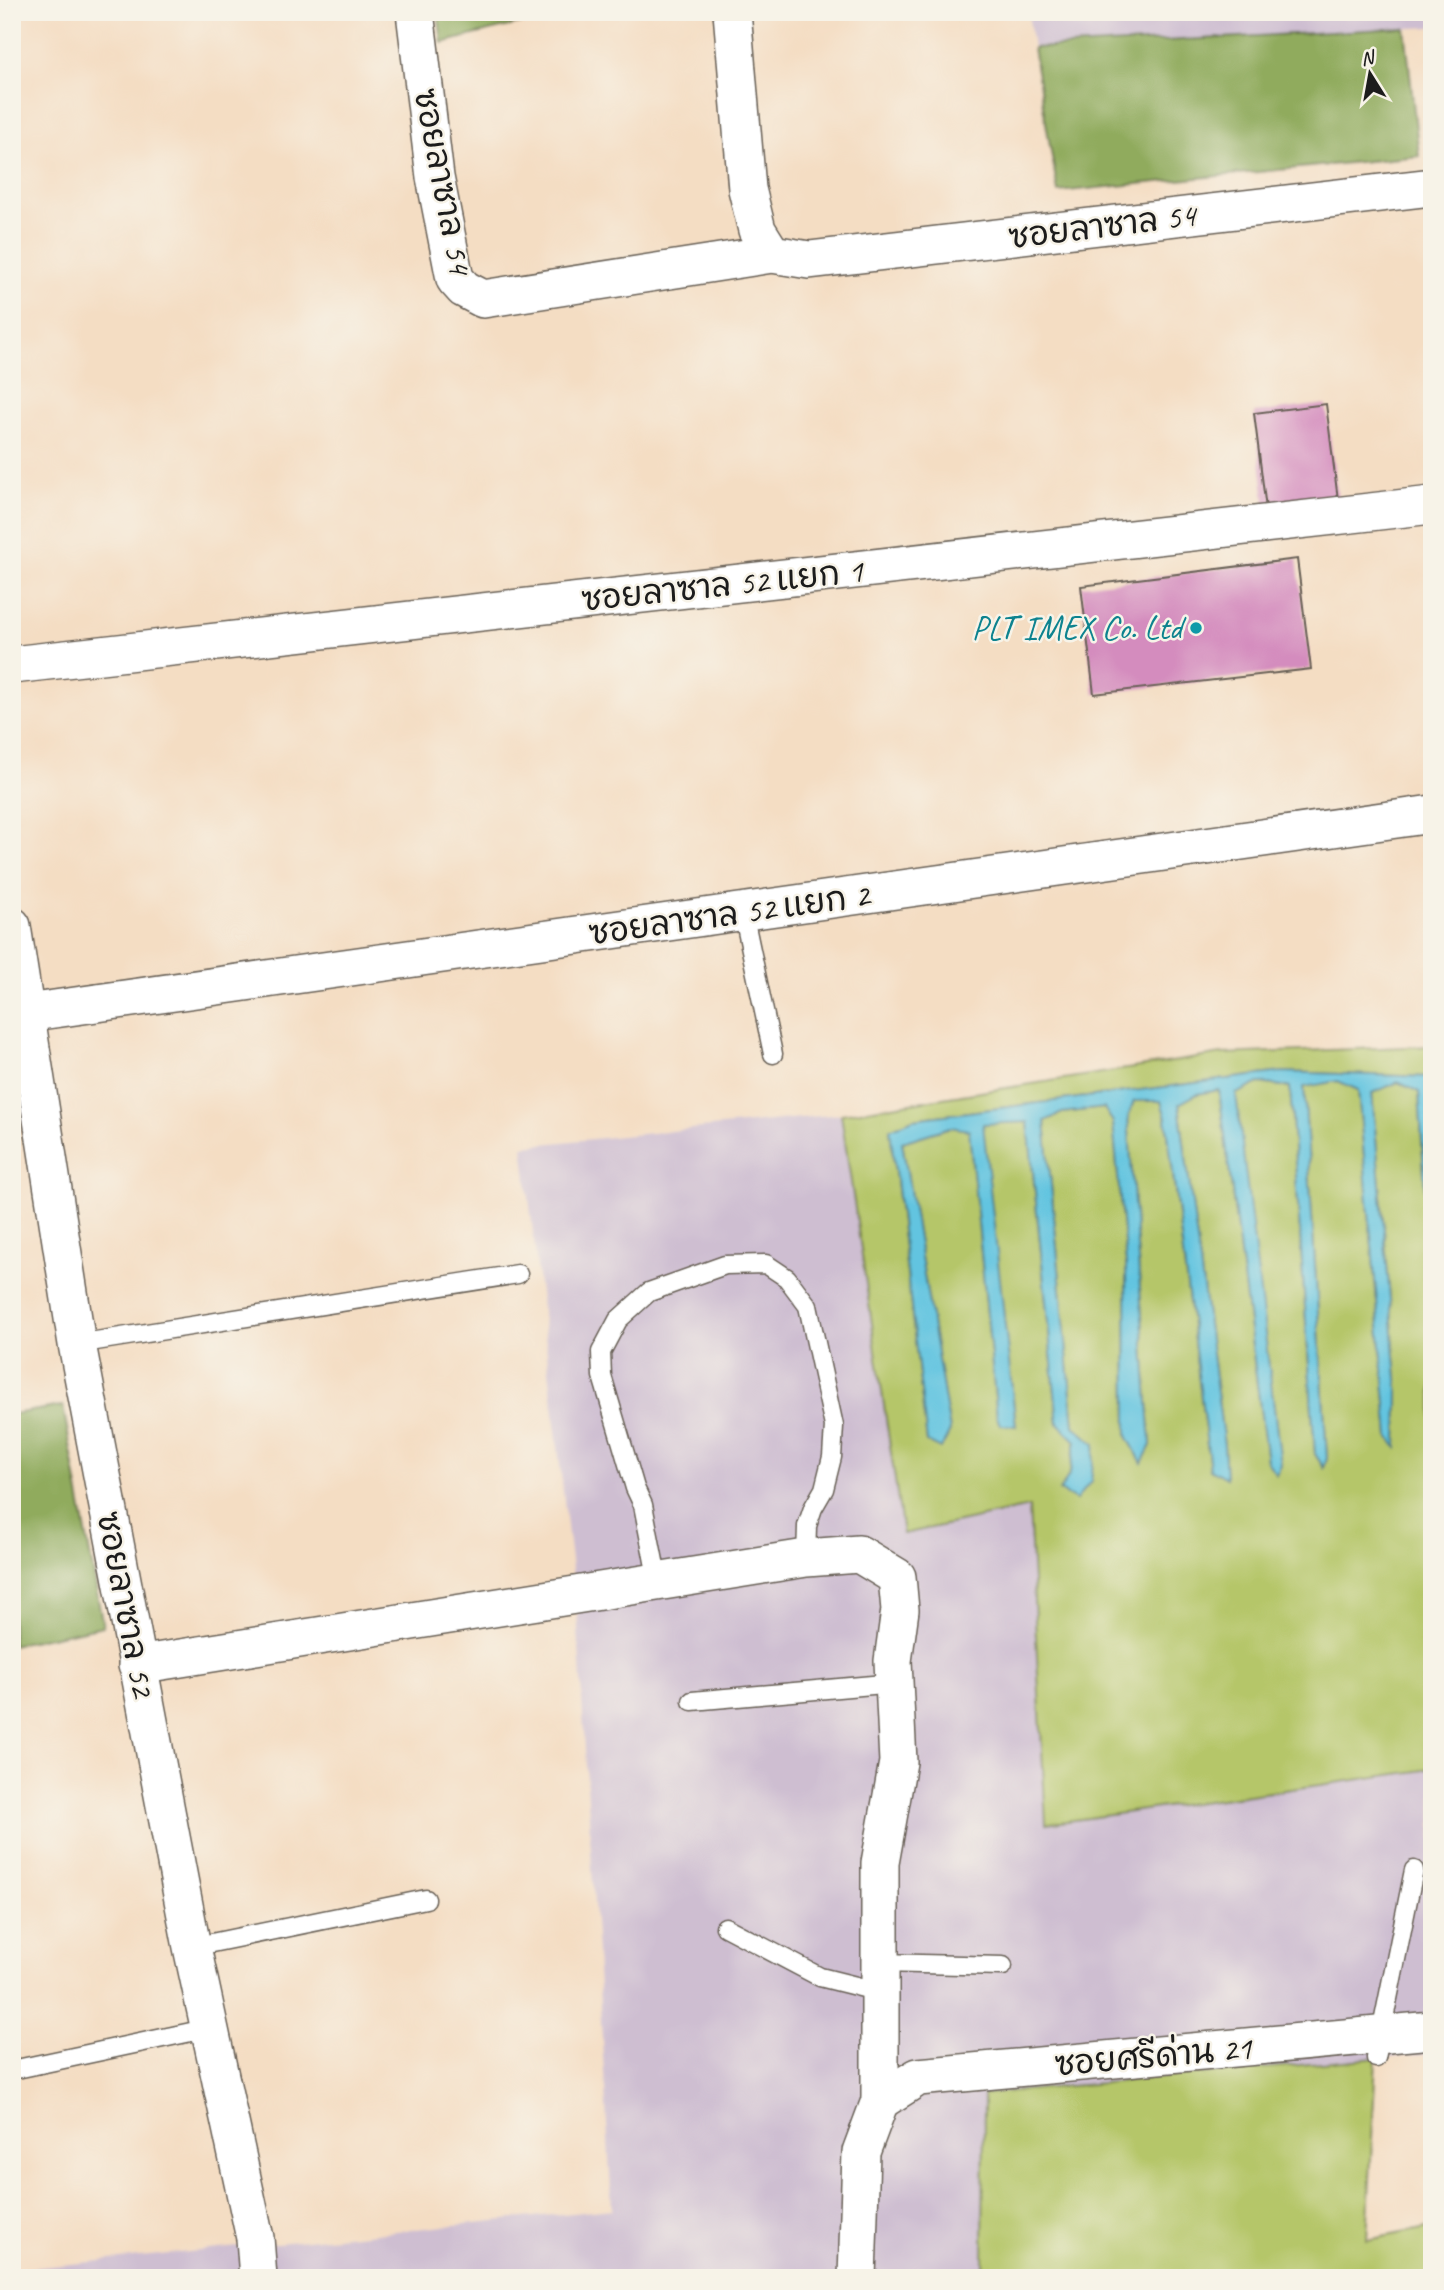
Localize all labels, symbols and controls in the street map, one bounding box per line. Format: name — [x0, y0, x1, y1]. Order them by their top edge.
north arrow — [1336, 38, 1406, 108]
text: N — [1359, 45, 1378, 71]
street label: ซอยลาซาล 54 — [404, 85, 482, 280]
street label: ซอยลาซาล 54 — [1006, 193, 1201, 258]
street label: ซอยลาซาล 52 แยก 1 — [579, 549, 867, 621]
place label: PLT IMEX Co. Ltd — [972, 607, 1187, 649]
marker: PLT IMEX Co. Ltd — [1188, 620, 1204, 636]
street label: ซอยลาซาล 52 แยก 2 — [586, 873, 875, 954]
street label: ซอยลาซาล 52 — [87, 1508, 165, 1703]
street label: ซอยศรีด่าน 21 — [1053, 2026, 1255, 2086]

